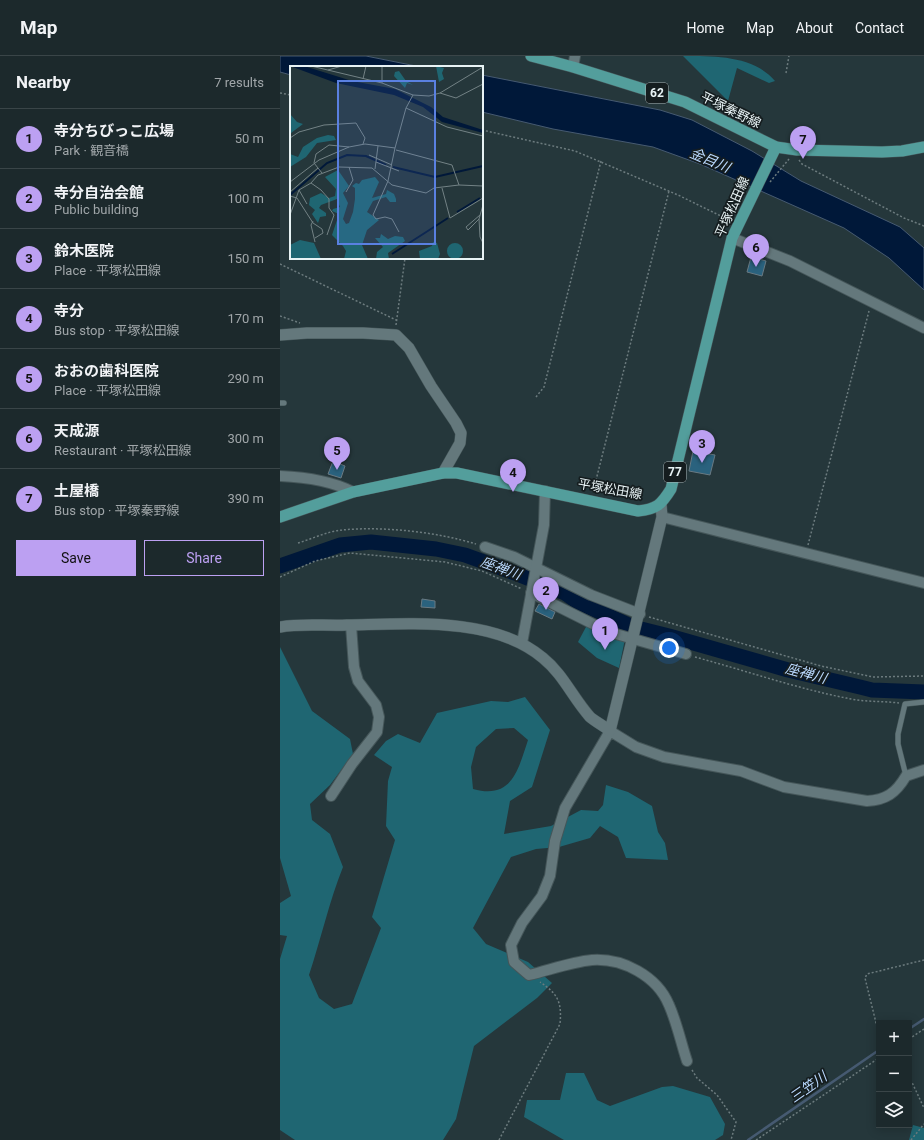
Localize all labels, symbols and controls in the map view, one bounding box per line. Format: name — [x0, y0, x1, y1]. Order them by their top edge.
text: Map — [20, 16, 58, 39]
text: Home — [686, 20, 724, 36]
text: Map — [746, 20, 774, 36]
text: About — [796, 20, 833, 36]
text: Contact — [855, 20, 904, 36]
inset map — [290, 66, 483, 259]
text: Nearby — [16, 72, 71, 92]
text: 7 results — [214, 75, 264, 90]
road number: 62 — [646, 83, 668, 103]
street label: 平塚秦野線 — [698, 89, 764, 131]
text: 寺分ちびっこ広場 — [54, 122, 174, 140]
pin: 7 — [790, 126, 816, 159]
text: 1 — [25, 131, 33, 146]
text: 50 m — [235, 131, 264, 146]
text: Park · 観音橋 — [54, 143, 129, 158]
water label: 金目川 — [688, 144, 734, 176]
street label: 平塚松田線 — [712, 174, 752, 240]
text: 寺分自治会館 — [54, 184, 144, 202]
text: 2 — [25, 191, 33, 206]
text: 100 m — [227, 191, 264, 206]
text: Public building — [54, 202, 139, 217]
pin: 6 — [743, 234, 769, 267]
text: 鈴木医院 — [54, 242, 114, 260]
text: 3 — [25, 251, 33, 266]
text: 150 m — [227, 251, 264, 266]
text: Place · 平塚松田線 — [54, 263, 161, 278]
text: 寺分 — [54, 302, 84, 320]
text: 4 — [25, 311, 33, 326]
text: 170 m — [227, 311, 264, 326]
text: Bus stop · 平塚松田線 — [54, 323, 180, 338]
text: おおの歯科医院 — [54, 362, 159, 380]
text: 5 — [25, 371, 33, 386]
text: 290 m — [227, 371, 264, 386]
text: Place · 平塚松田線 — [54, 383, 161, 398]
text: 天成源 — [54, 422, 99, 440]
pin: 3 — [689, 430, 715, 463]
text: 6 — [25, 431, 33, 446]
text: 300 m — [227, 431, 264, 446]
pin: 5 — [324, 437, 350, 470]
text: Restaurant · 平塚松田線 — [54, 443, 192, 458]
pin: 4 — [500, 459, 526, 492]
road number: 77 — [664, 462, 686, 482]
street label: 平塚松田線 — [577, 476, 643, 502]
text: 土屋橋 — [54, 482, 99, 500]
text: 7 — [25, 491, 33, 506]
text: 390 m — [227, 491, 264, 506]
text: Bus stop · 平塚秦野線 — [54, 503, 180, 518]
button: Save — [16, 540, 136, 576]
button: Share — [144, 540, 264, 576]
water label: 座禅川 — [479, 553, 525, 583]
pin: 2 — [533, 577, 559, 610]
pin: 1 — [592, 617, 618, 650]
your location — [659, 638, 679, 658]
water label: 座禅川 — [784, 660, 830, 687]
map controls — [876, 1020, 912, 1128]
button: + — [876, 1020, 912, 1056]
button: − — [876, 1056, 912, 1092]
water label: 三笠川 — [786, 1067, 831, 1106]
button: layers — [876, 1092, 912, 1128]

